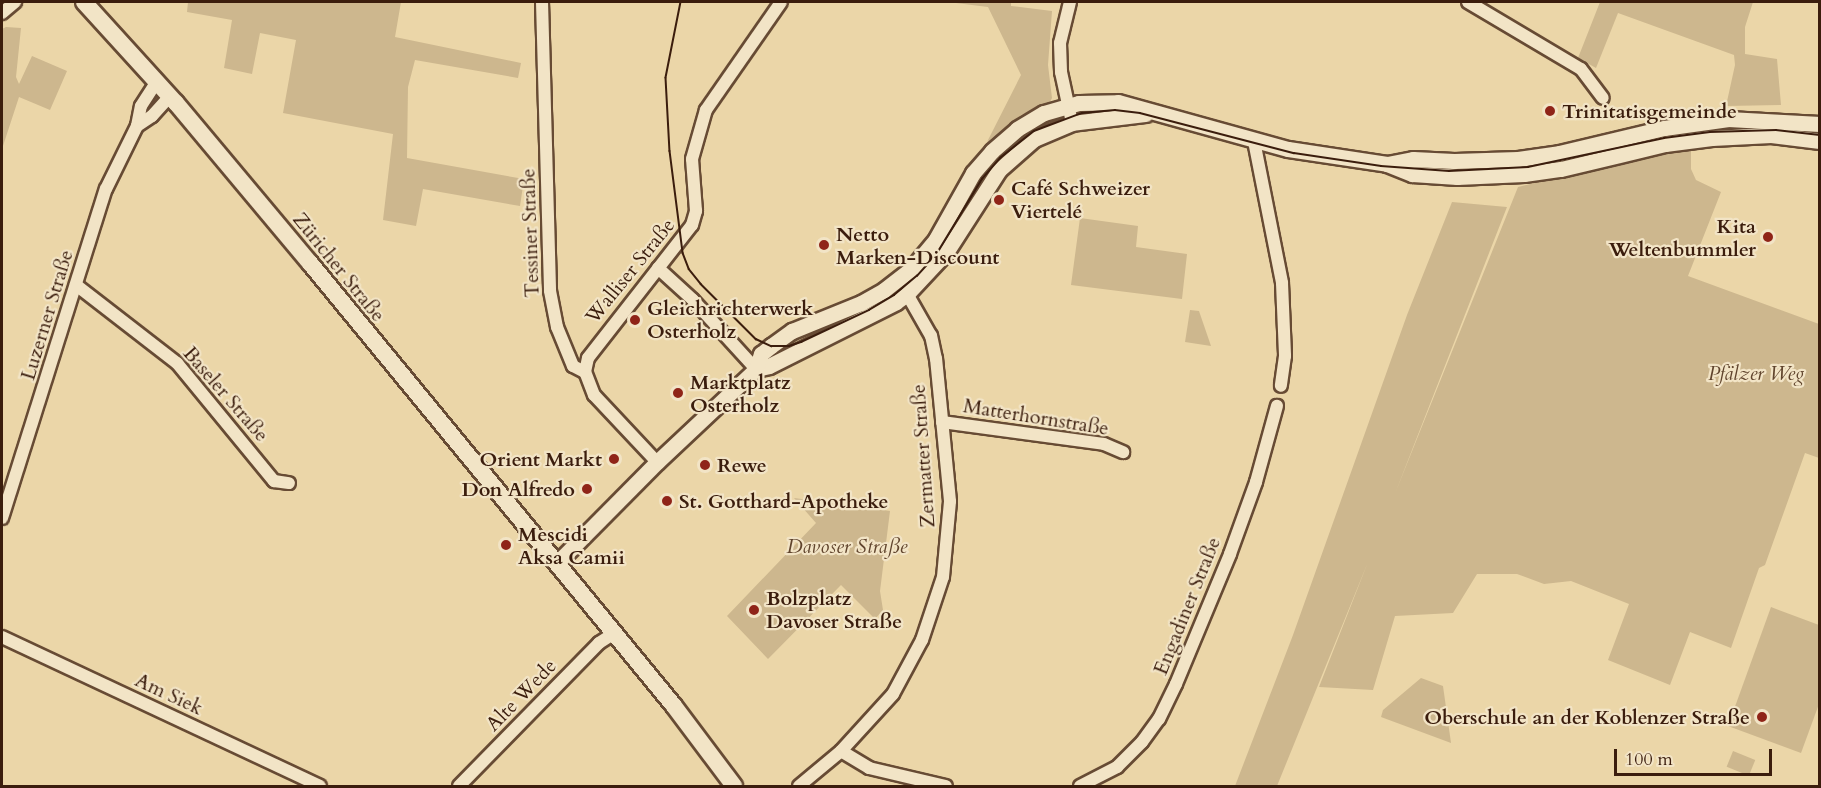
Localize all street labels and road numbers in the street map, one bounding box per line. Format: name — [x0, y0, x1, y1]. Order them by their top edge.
street label: Tessiner Straße — [516, 168, 544, 298]
street label: Züricher Straße — [288, 208, 390, 326]
street label: Walliser Straße — [580, 214, 680, 328]
street label: Luzerner Straße — [16, 247, 78, 383]
street label: Baseler Straße — [178, 342, 274, 446]
street label: Zermatter Straße — [906, 383, 940, 529]
street label: Matterhornstraße — [962, 394, 1110, 440]
street label: Engadiner Straße — [1148, 534, 1226, 678]
street label: Alte Wede — [481, 654, 561, 736]
street label: Am Siek — [131, 668, 207, 720]

